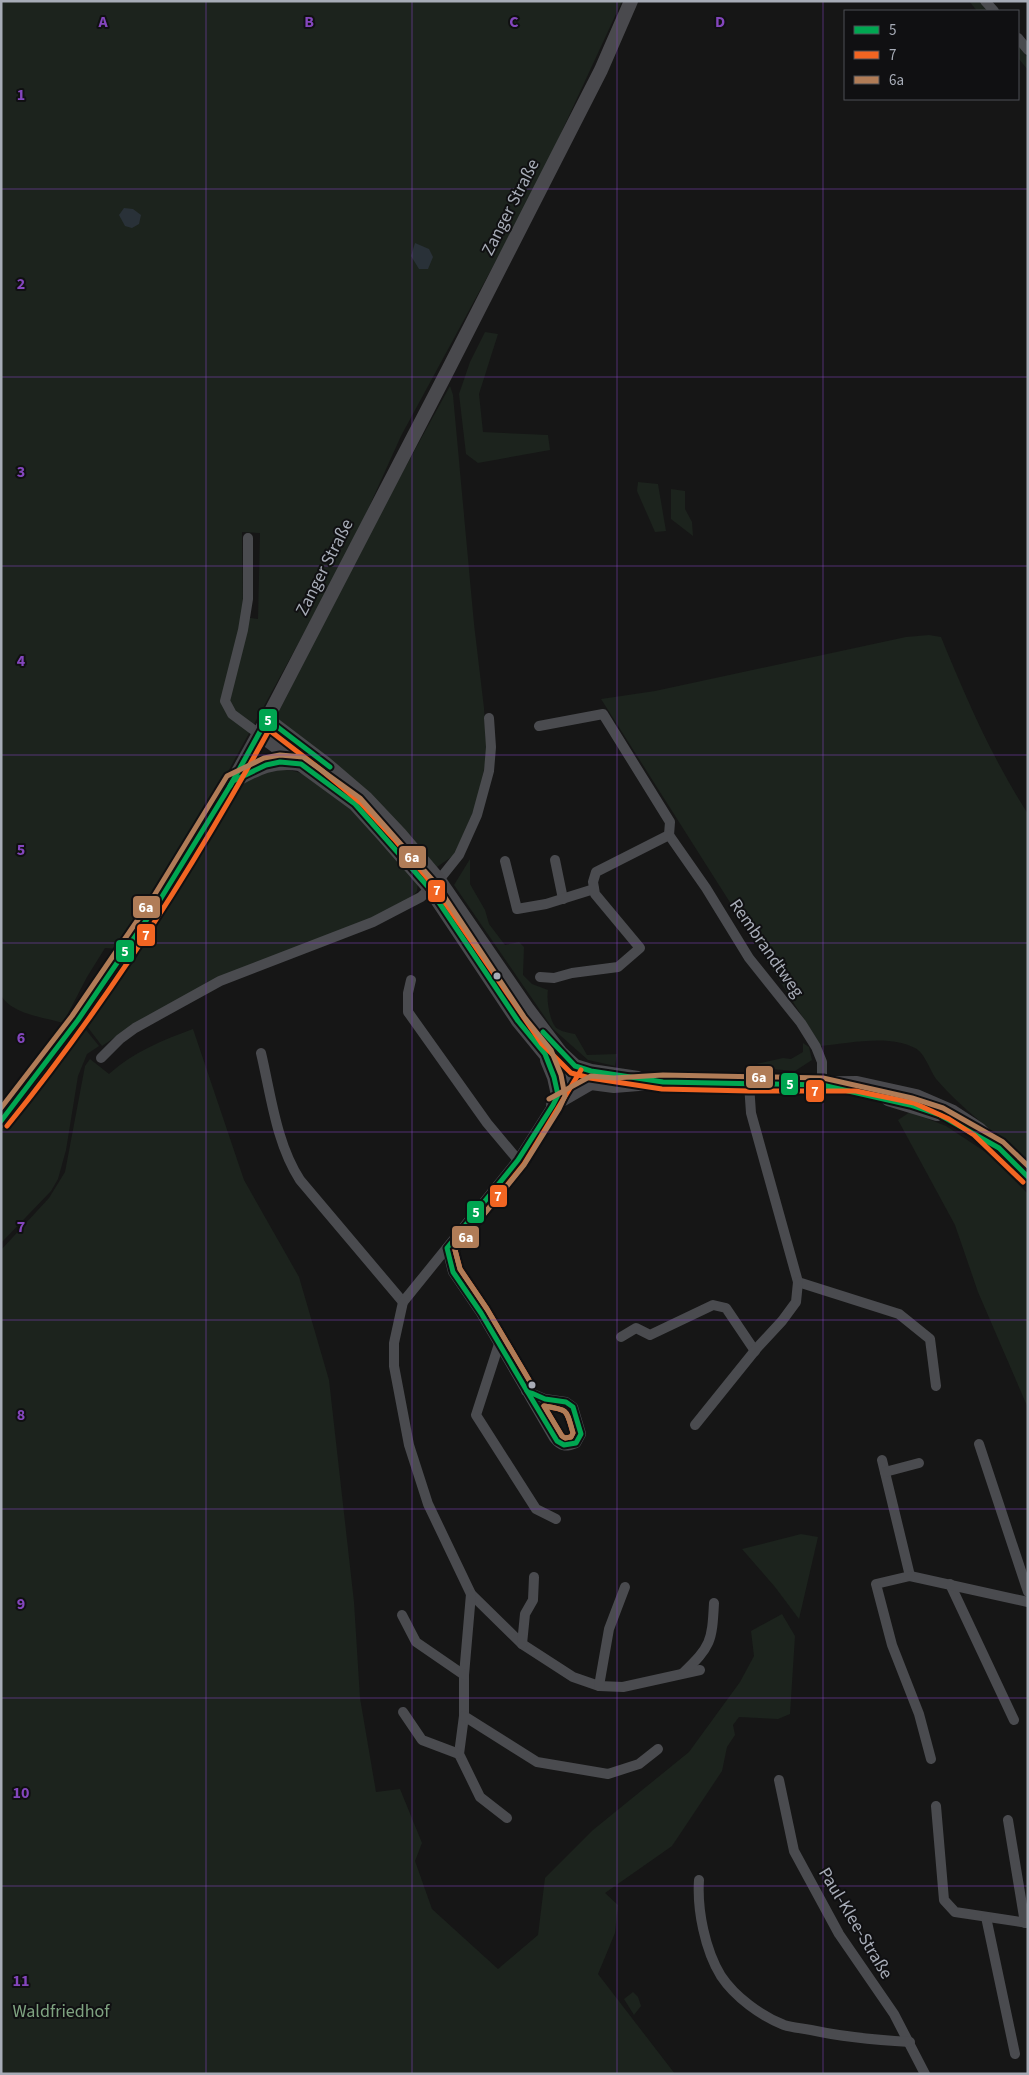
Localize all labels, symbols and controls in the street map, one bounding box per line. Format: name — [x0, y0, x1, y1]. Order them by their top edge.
legend — [844, 10, 1019, 100]
text: A — [97, 11, 108, 33]
text: B — [304, 11, 314, 33]
text: C — [509, 11, 519, 33]
text: D — [715, 11, 725, 33]
text: 5 — [889, 20, 896, 41]
text: 7 — [889, 45, 896, 66]
text: 6a — [889, 70, 904, 91]
text: 1 — [17, 84, 25, 106]
street label: Zanger Straße — [475, 155, 546, 260]
text: 2 — [17, 273, 25, 295]
text: 3 — [17, 461, 25, 483]
street label: Zanger Straße — [289, 515, 360, 620]
text: 4 — [17, 650, 26, 672]
line badge: 5 — [258, 708, 278, 732]
text: 5 — [264, 711, 272, 731]
text: 5 — [17, 839, 25, 861]
line badge: 6a — [398, 845, 427, 869]
text: 6a — [405, 848, 419, 868]
line badge: 7 — [427, 879, 446, 903]
text: 7 — [433, 881, 441, 901]
street label: Rembrandtweg — [723, 894, 810, 1003]
line badge: 6a — [132, 895, 161, 919]
text: 6a — [139, 898, 153, 918]
line badge: 7 — [136, 923, 156, 947]
text: 7 — [142, 926, 150, 946]
line badge: 5 — [115, 939, 135, 963]
text: 5 — [121, 942, 129, 962]
unlabelled marker — [492, 971, 502, 981]
text: 6 — [17, 1027, 25, 1049]
line badge: 6a — [745, 1065, 774, 1089]
text: 6a — [752, 1068, 766, 1088]
line badge: 5 — [780, 1072, 799, 1096]
text: 5 — [786, 1075, 794, 1095]
line badge: 7 — [805, 1079, 825, 1103]
text: 7 — [811, 1082, 819, 1102]
line badge: 7 — [489, 1184, 508, 1208]
text: 7 — [494, 1187, 502, 1207]
line badge: 5 — [466, 1200, 485, 1224]
text: 5 — [472, 1203, 480, 1223]
text: 7 — [17, 1216, 25, 1238]
line badge: 6a — [451, 1225, 480, 1249]
text: 6a — [459, 1228, 473, 1248]
unlabelled marker — [527, 1380, 537, 1390]
text: 8 — [17, 1404, 25, 1426]
text: 9 — [17, 1593, 25, 1615]
text: 10 — [13, 1782, 29, 1804]
street label: Paul-Klee-Straße — [812, 1863, 899, 1984]
text: 11 — [13, 1970, 29, 1992]
park label: Waldfriedhof — [12, 1999, 110, 2024]

